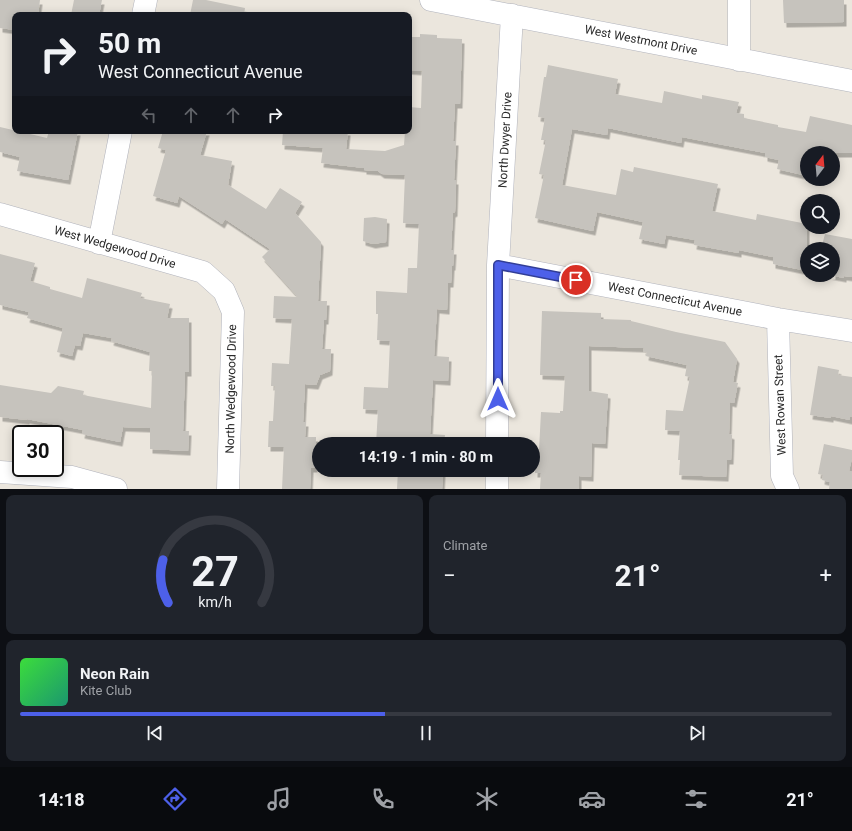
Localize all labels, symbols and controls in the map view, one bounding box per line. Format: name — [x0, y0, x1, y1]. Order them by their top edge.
street label: West Westmont Drive — [583, 22, 699, 58]
text: 50 m — [98, 27, 161, 60]
icon: right — [32, 28, 84, 80]
text: West Connecticut Avenue — [98, 61, 303, 82]
street label: North Dwyer Drive — [495, 92, 515, 188]
icon: left — [138, 104, 160, 126]
icon: ahead — [180, 104, 202, 126]
icon: ahead — [222, 104, 244, 126]
icon: right — [264, 104, 286, 126]
north arrow — [800, 146, 840, 186]
map controls — [800, 146, 840, 282]
button: search — [800, 194, 840, 234]
street label: West Wedgewood Drive — [52, 223, 178, 271]
button: layers — [800, 242, 840, 282]
pin — [559, 263, 593, 297]
icon: arrive — [565, 269, 587, 291]
street label: West Connecticut Avenue — [607, 279, 743, 319]
street label: North Wedgewood Drive — [223, 324, 239, 454]
street label: West Rowan Street — [771, 354, 789, 456]
position arrow — [477, 378, 519, 420]
speed limit sign: 30 — [12, 425, 64, 477]
text: 14:19 · 1 min · 80 m — [359, 448, 493, 466]
text: Climate — [443, 538, 487, 553]
text: 27 — [191, 546, 238, 595]
text: 21° — [614, 558, 661, 593]
text: − — [443, 563, 456, 588]
text: + — [820, 563, 832, 588]
text: km/h — [198, 593, 231, 609]
text: Neon Rain — [80, 665, 149, 683]
text: Kite Club — [80, 683, 132, 698]
icon: previous — [144, 722, 166, 744]
icon: pause — [415, 722, 437, 744]
icon: next — [686, 722, 708, 744]
icon: directions — [161, 785, 189, 813]
icon: music — [265, 785, 293, 813]
icon: phone — [369, 785, 397, 813]
icon: climate — [473, 785, 501, 813]
icon: car — [578, 785, 606, 813]
icon: filters — [682, 785, 710, 813]
text: 14:18 — [38, 789, 85, 810]
text: 21° — [786, 789, 814, 810]

